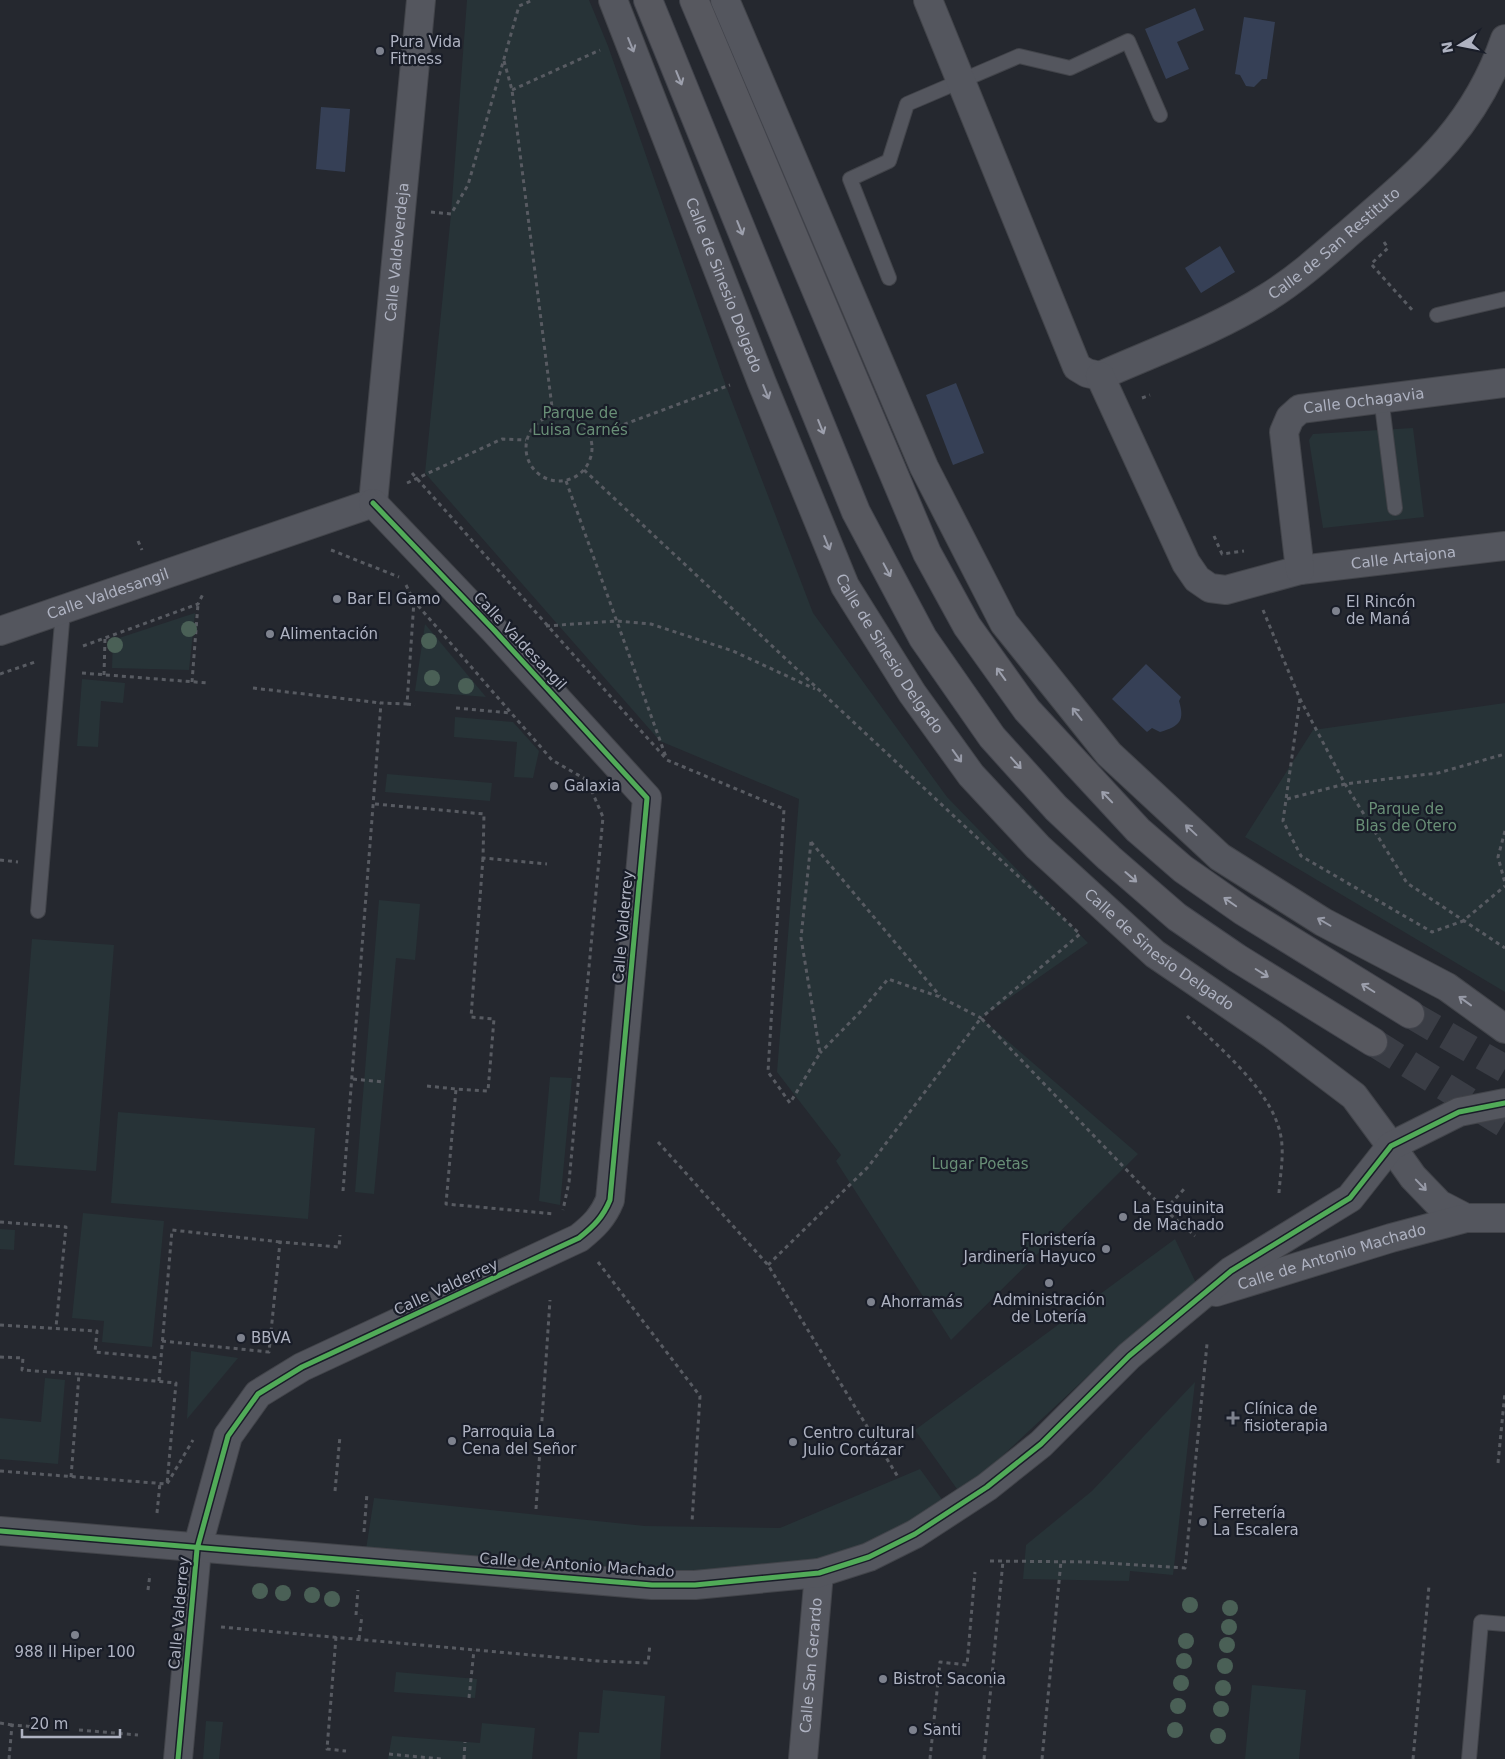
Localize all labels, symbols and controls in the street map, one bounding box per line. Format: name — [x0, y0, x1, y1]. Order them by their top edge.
north arrow — [1435, 20, 1485, 70]
place label: Pura Vida Fitness — [390, 33, 461, 68]
one-way arrow — [627, 37, 637, 52]
text: N — [1438, 40, 1456, 54]
marker: Pura Vida Fitness — [374, 45, 386, 57]
one-way arrow — [675, 69, 684, 85]
street label: Calle Valdeverdeja — [381, 182, 413, 322]
street label: Calle de San Restituto — [1265, 184, 1404, 303]
street label: Calle de Sinesio Delgado — [682, 195, 766, 375]
one-way arrow — [736, 220, 746, 235]
one-way arrow — [762, 384, 771, 400]
street label: Calle Ochagavia — [1302, 384, 1425, 417]
park label: Parque de Luisa Carnés — [532, 404, 628, 439]
one-way arrow — [817, 419, 827, 434]
one-way arrow — [823, 535, 833, 550]
street label: Calle Artajona — [1350, 543, 1457, 573]
one-way arrow — [882, 563, 892, 578]
street label: Calle Valdesangil — [45, 565, 171, 623]
street label: Calle de Sinesio Delgado — [832, 571, 947, 737]
street label: Calle Valdesangil — [470, 588, 570, 694]
place label: Bar El Gamo — [347, 590, 440, 608]
marker: Bar El Gamo — [331, 593, 343, 605]
place label: El Rincón de Maná — [1346, 593, 1415, 628]
marker: El Rincón de Maná — [1330, 605, 1342, 617]
place label: Alimentación — [280, 625, 378, 643]
marker: Alimentación — [264, 628, 276, 640]
one-way arrow — [996, 667, 1006, 681]
one-way arrow — [1071, 708, 1082, 721]
one-way arrow — [952, 749, 962, 763]
one-way arrow — [1010, 757, 1021, 770]
place label: Galaxia — [564, 777, 620, 795]
marker: Galaxia — [548, 780, 560, 792]
one-way arrow — [1101, 791, 1113, 803]
park label: Parque de Blas de Otero — [1355, 800, 1457, 835]
one-way arrow — [1184, 824, 1197, 835]
street label: Calle Valderrey — [609, 870, 637, 984]
one-way arrow — [1125, 871, 1138, 883]
street label: Calle de Sinesio Delgado — [1081, 885, 1237, 1014]
one-way arrow — [1224, 897, 1238, 907]
one-way arrow — [1317, 916, 1331, 926]
one-way arrow — [1254, 969, 1268, 979]
one-way arrow — [1362, 983, 1376, 993]
one-way arrow — [1459, 996, 1473, 1006]
park label: Lugar Poetas — [931, 1155, 1029, 1173]
one-way arrow — [1415, 1178, 1427, 1191]
place label: La Esquinita de Machado — [1133, 1199, 1225, 1234]
marker: La Esquinita de Machado — [1117, 1211, 1129, 1223]
street label: Calle de Antonio Machado — [1235, 1220, 1428, 1294]
place label: Floristería Jardinería Hayuco — [962, 1231, 1096, 1266]
marker: Floristería Jardinería Hayuco — [1100, 1243, 1112, 1255]
street label: Calle Valderrey — [391, 1255, 501, 1319]
marker: Administración de Lotería — [1043, 1277, 1055, 1289]
place label: Administración de Lotería — [993, 1291, 1105, 1326]
place label: Ahorramás — [881, 1293, 963, 1311]
marker: Ahorramás — [865, 1296, 877, 1308]
place label: BBVA — [251, 1329, 291, 1347]
marker: BBVA — [235, 1332, 247, 1344]
place label: Clínica de fisioterapia — [1244, 1400, 1328, 1435]
marker: Clínica de fisioterapia — [1226, 1411, 1240, 1425]
place label: Parroquia La Cena del Señor — [462, 1423, 577, 1458]
place label: Centro cultural Julio Cortázar — [802, 1424, 915, 1459]
marker: Parroquia La Cena del Señor — [446, 1435, 458, 1447]
marker: Centro cultural Julio Cortázar — [787, 1436, 799, 1448]
place label: Ferretería La Escalera — [1213, 1504, 1299, 1539]
marker: Ferretería La Escalera — [1197, 1516, 1209, 1528]
street label: Calle de Antonio Machado — [479, 1549, 675, 1581]
street label: Calle Valderrey — [165, 1556, 193, 1670]
street label: Calle San Gerardo — [796, 1597, 826, 1734]
marker: 988 II Hiper 100 — [69, 1629, 81, 1641]
place label: 988 II Hiper 100 — [15, 1643, 135, 1661]
place label: Bistrot Saconia — [893, 1670, 1006, 1688]
marker: Bistrot Saconia — [877, 1673, 889, 1685]
scale bar — [22, 1706, 120, 1738]
text: 20 m — [30, 1715, 68, 1733]
place label: Santi — [923, 1721, 961, 1739]
marker: Santi — [907, 1724, 919, 1736]

